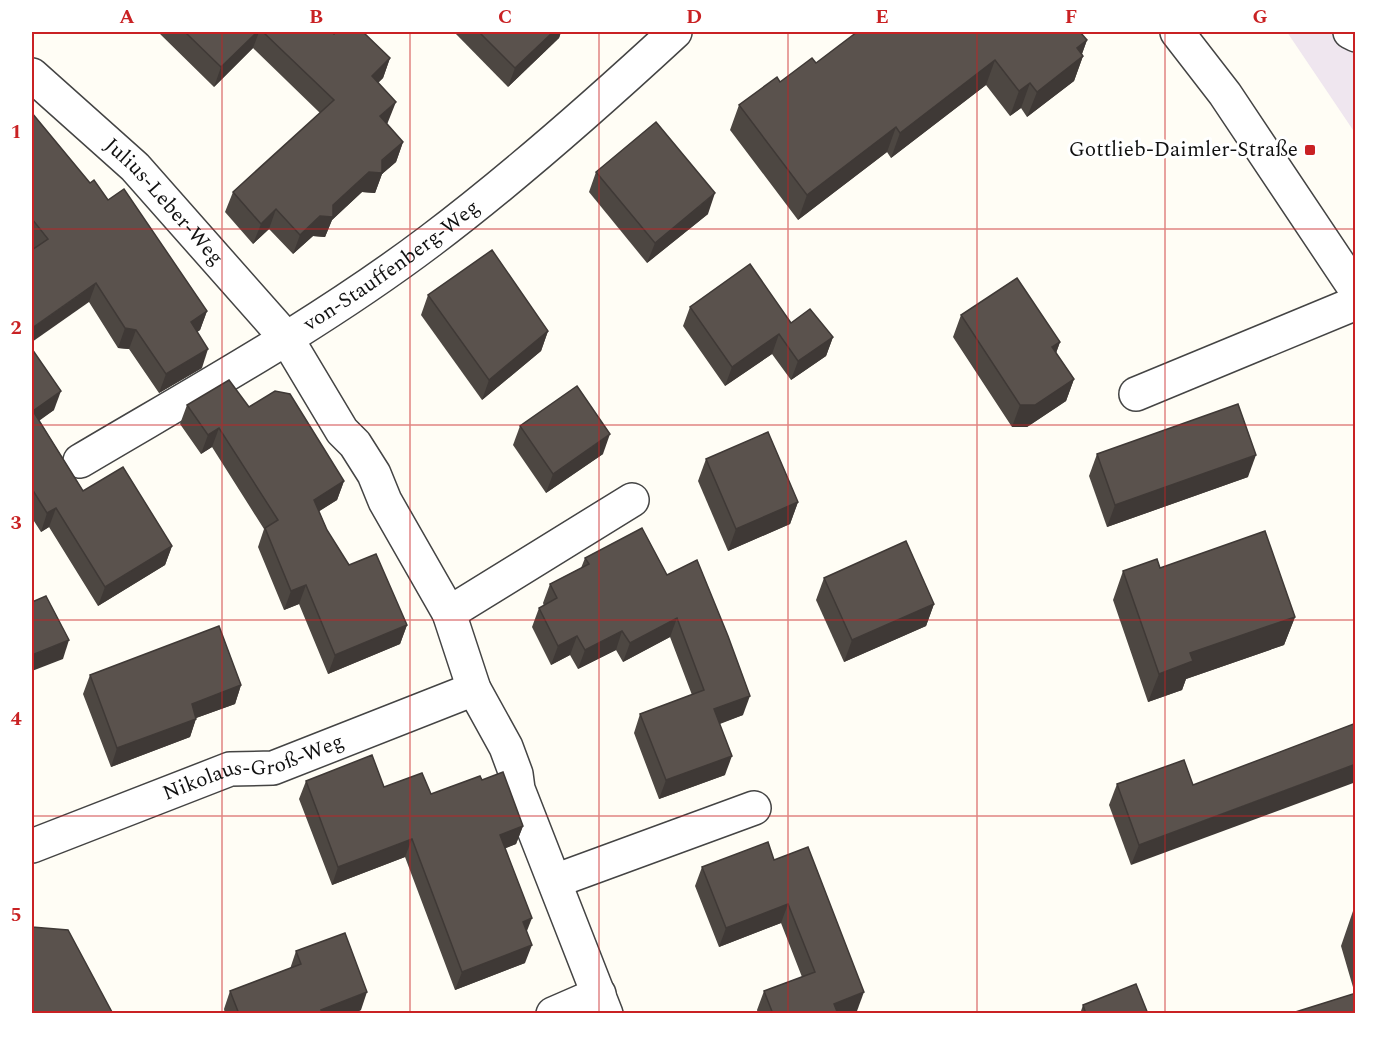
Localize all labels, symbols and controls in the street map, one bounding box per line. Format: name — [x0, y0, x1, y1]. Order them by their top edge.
text: A — [119, 2, 135, 32]
text: B — [309, 2, 323, 32]
text: C — [498, 2, 512, 32]
text: D — [686, 2, 702, 32]
text: E — [875, 2, 889, 32]
text: F — [1065, 2, 1077, 32]
text: G — [1252, 2, 1268, 32]
text: 1 — [10, 117, 22, 147]
street label: Julius-Leber-Weg — [97, 130, 231, 273]
place label: Gottlieb-Daimler-Straße — [1069, 134, 1298, 166]
marker: Gottlieb-Daimler-Straße — [1303, 143, 1317, 157]
street label: von-Stauffenberg-Weg — [296, 192, 487, 340]
text: 2 — [10, 313, 22, 343]
text: 3 — [10, 508, 22, 538]
text: 4 — [10, 704, 22, 734]
street label: Nikolaus-Groß-Weg — [158, 726, 349, 810]
text: 5 — [10, 900, 22, 930]

